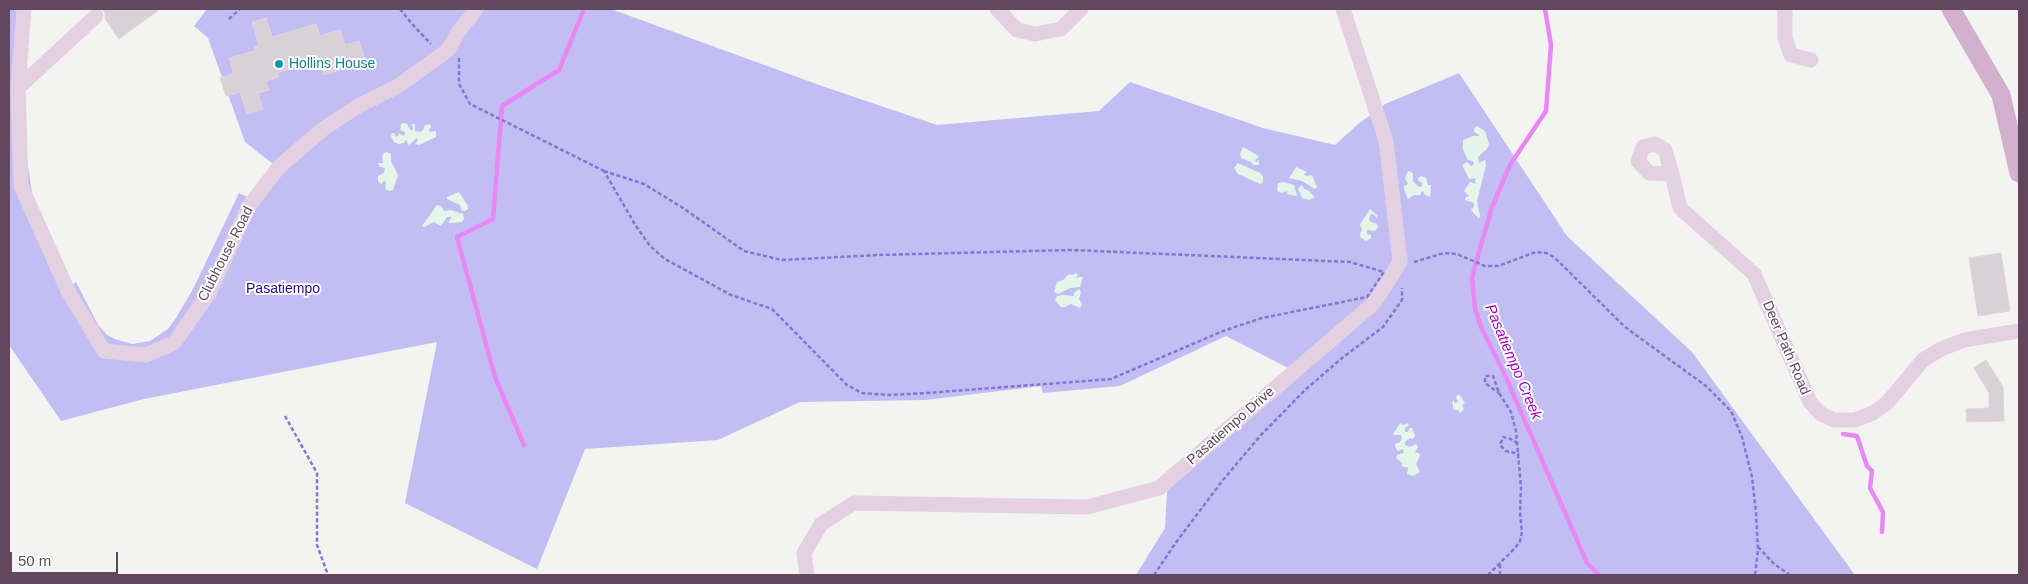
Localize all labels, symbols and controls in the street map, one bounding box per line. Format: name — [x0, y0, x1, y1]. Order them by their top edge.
place label: Hollins House — [289, 56, 375, 72]
marker: Hollins House — [273, 58, 285, 70]
street label: Clubhouse Road — [195, 204, 257, 304]
park label: Pasatiempo — [246, 281, 320, 297]
street label: Deer Path Road — [1759, 299, 1813, 397]
water label: Pasatiempo Creek — [1481, 302, 1545, 422]
street label: Pasatiempo Drive — [1184, 383, 1278, 469]
scale bar — [12, 542, 120, 574]
text: 50 m — [18, 552, 51, 569]

